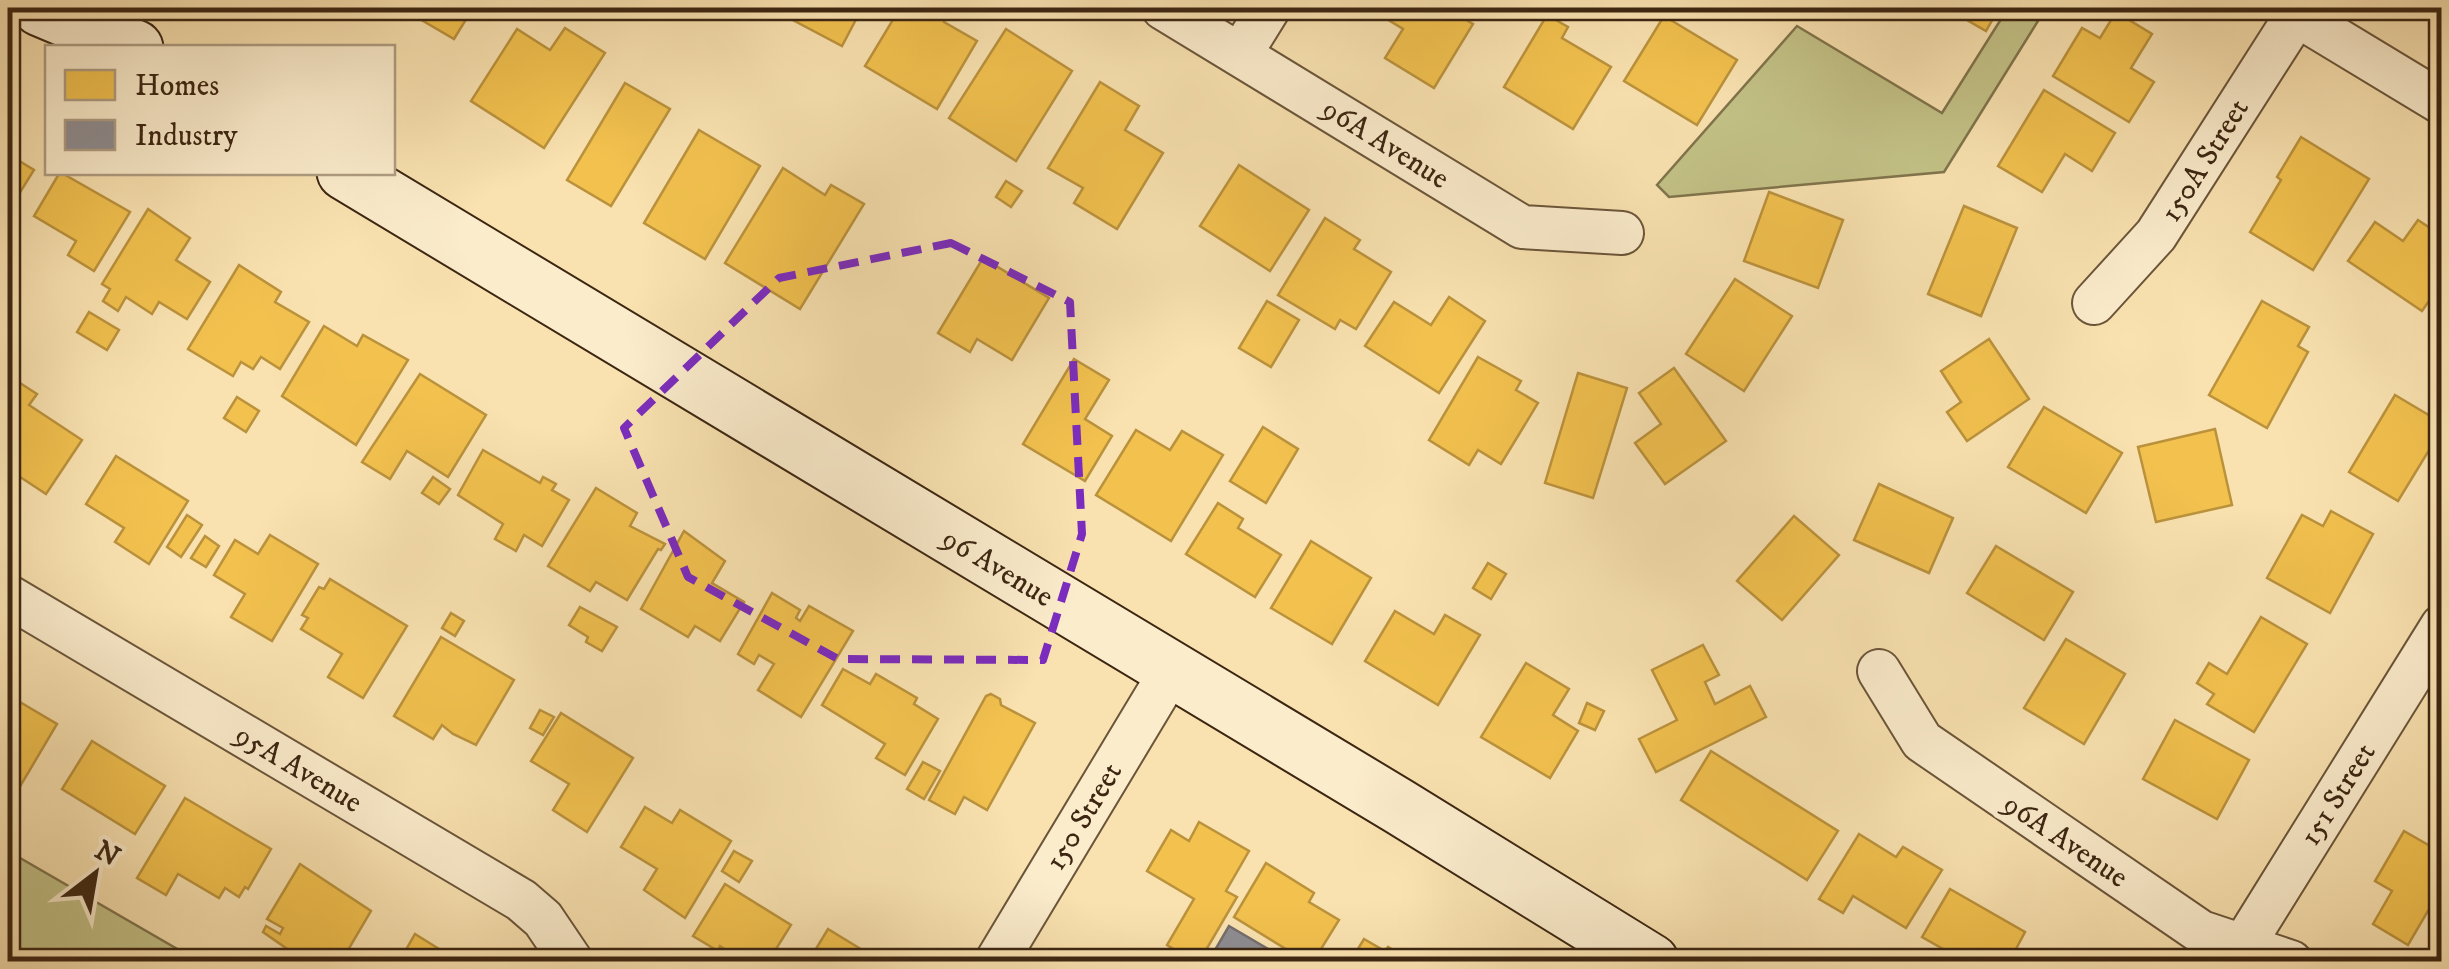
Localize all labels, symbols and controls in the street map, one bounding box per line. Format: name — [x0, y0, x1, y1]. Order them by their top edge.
legend — [45, 45, 395, 175]
text: Homes — [135, 68, 219, 105]
street label: 96A Avenue — [1313, 90, 1455, 198]
street label: 150A Street — [2153, 92, 2258, 229]
text: Industry — [135, 118, 238, 155]
street label: 96 Avenue — [933, 520, 1060, 616]
street label: 95A Avenue — [226, 716, 369, 822]
street label: 151 Street — [2292, 737, 2384, 853]
street label: 150 Street — [1038, 756, 1131, 877]
street label: 96A Avenue — [1994, 785, 2135, 896]
north arrow — [45, 824, 145, 924]
text: N — [88, 833, 126, 875]

